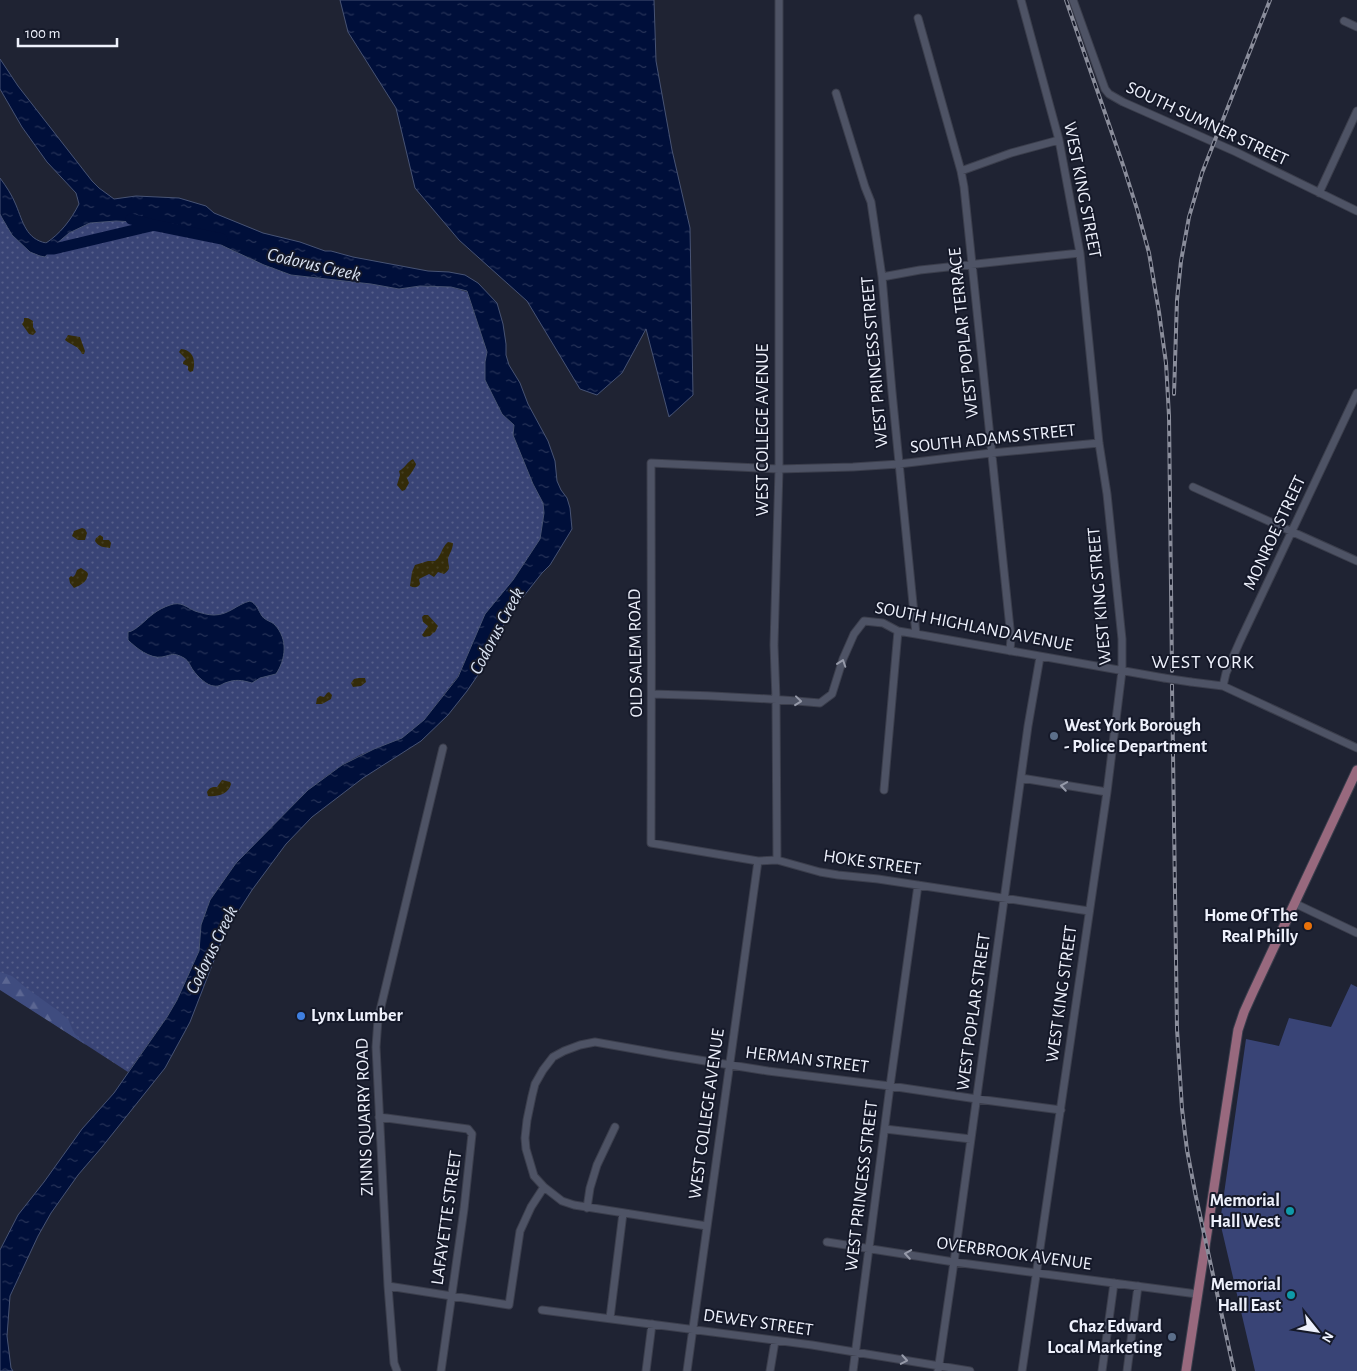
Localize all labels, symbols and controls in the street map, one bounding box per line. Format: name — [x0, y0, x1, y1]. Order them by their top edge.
scale bar — [18, 15, 116, 47]
text: 100 m — [25, 26, 60, 41]
street label: SOUTH SUMNER STREET — [1123, 79, 1291, 170]
street label: WEST KING STREET — [1060, 120, 1104, 260]
water label: Codorus Creek — [265, 245, 363, 285]
street label: WEST POPLAR TERRACE — [946, 247, 982, 419]
street label: WEST PRINCESS STREET — [859, 275, 891, 449]
street label: WEST COLLEGE AVENUE — [754, 343, 772, 516]
street label: SOUTH ADAMS STREET — [909, 421, 1077, 457]
street label: MONROE STREET — [1241, 473, 1309, 593]
street label: WEST KING STREET — [1085, 526, 1115, 666]
water label: Codorus Creek — [466, 584, 528, 678]
street label: OLD SALEM ROAD — [626, 588, 646, 718]
street label: SOUTH HIGHLAND AVENUE — [874, 599, 1075, 655]
district label: WEST YORK — [1151, 652, 1255, 672]
one-way arrow — [836, 659, 846, 667]
one-way arrow — [794, 695, 802, 706]
place label: West York Borough - Police Department — [1064, 717, 1207, 756]
marker: West York Borough - Police Department — [1048, 730, 1060, 742]
one-way arrow — [1059, 781, 1068, 791]
street label: HOKE STREET — [822, 847, 922, 879]
water label: Codorus Creek — [183, 903, 242, 997]
place label: Home Of The Real Philly — [1204, 907, 1299, 946]
marker: Home Of The Real Philly — [1302, 920, 1314, 932]
street label: WEST KING STREET — [1043, 924, 1081, 1064]
street label: WEST POPLAR STREET — [954, 932, 994, 1092]
place label: Lynx Lumber — [311, 1007, 403, 1025]
marker: Lynx Lumber — [295, 1010, 307, 1022]
street label: WEST COLLEGE AVENUE — [686, 1027, 728, 1201]
street label: ZINNS QUARRY ROAD — [353, 1038, 377, 1196]
street label: HERMAN STREET — [744, 1044, 870, 1077]
street label: WEST PRINCESS STREET — [843, 1099, 881, 1273]
street label: LAFAYETTE STREET — [429, 1150, 465, 1286]
place label: Memorial Hall West — [1210, 1192, 1280, 1231]
marker: Memorial Hall West — [1284, 1205, 1296, 1217]
street label: OVERBROOK AVENUE — [935, 1234, 1093, 1274]
one-way arrow — [904, 1250, 913, 1260]
place label: Memorial Hall East — [1211, 1276, 1281, 1315]
marker: Memorial Hall East — [1285, 1289, 1297, 1301]
street label: DEWEY STREET — [702, 1306, 814, 1340]
north arrow — [1292, 1306, 1342, 1356]
place label: Chaz Edward Local Marketing — [1047, 1318, 1163, 1357]
text: N — [1319, 1329, 1336, 1345]
marker: Chaz Edward Local Marketing — [1166, 1331, 1178, 1343]
one-way arrow — [899, 1355, 908, 1365]

